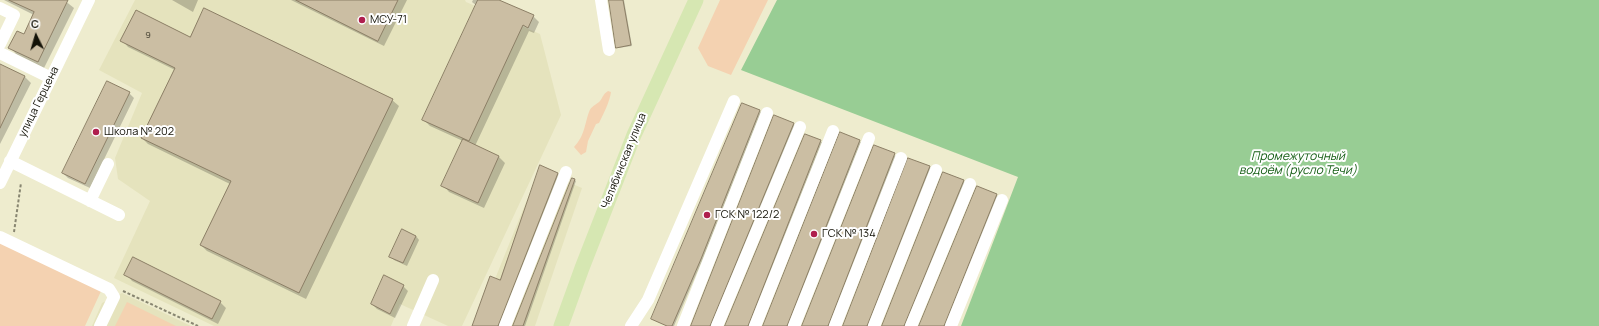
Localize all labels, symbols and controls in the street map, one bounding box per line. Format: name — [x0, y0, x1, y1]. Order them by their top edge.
place label: МСУ-71 — [370, 13, 407, 27]
marker: МСУ-71 — [357, 15, 367, 25]
north arrow — [16, 16, 56, 56]
text: С — [30, 16, 40, 31]
house number: 9 — [145, 30, 151, 40]
street label: улица Герцена — [16, 64, 62, 140]
street label: Челябинская улица — [599, 111, 649, 211]
place label: Школа № 202 — [104, 125, 174, 139]
marker: Школа № 202 — [91, 127, 101, 137]
water label: Промежуточный водоём (русло Течи) — [1239, 150, 1357, 178]
place label: ГСК № 122/2 — [715, 208, 779, 222]
marker: ГСК № 122/2 — [702, 210, 712, 220]
place label: ГСК № 134 — [822, 227, 876, 241]
marker: ГСК № 134 — [809, 229, 819, 239]

